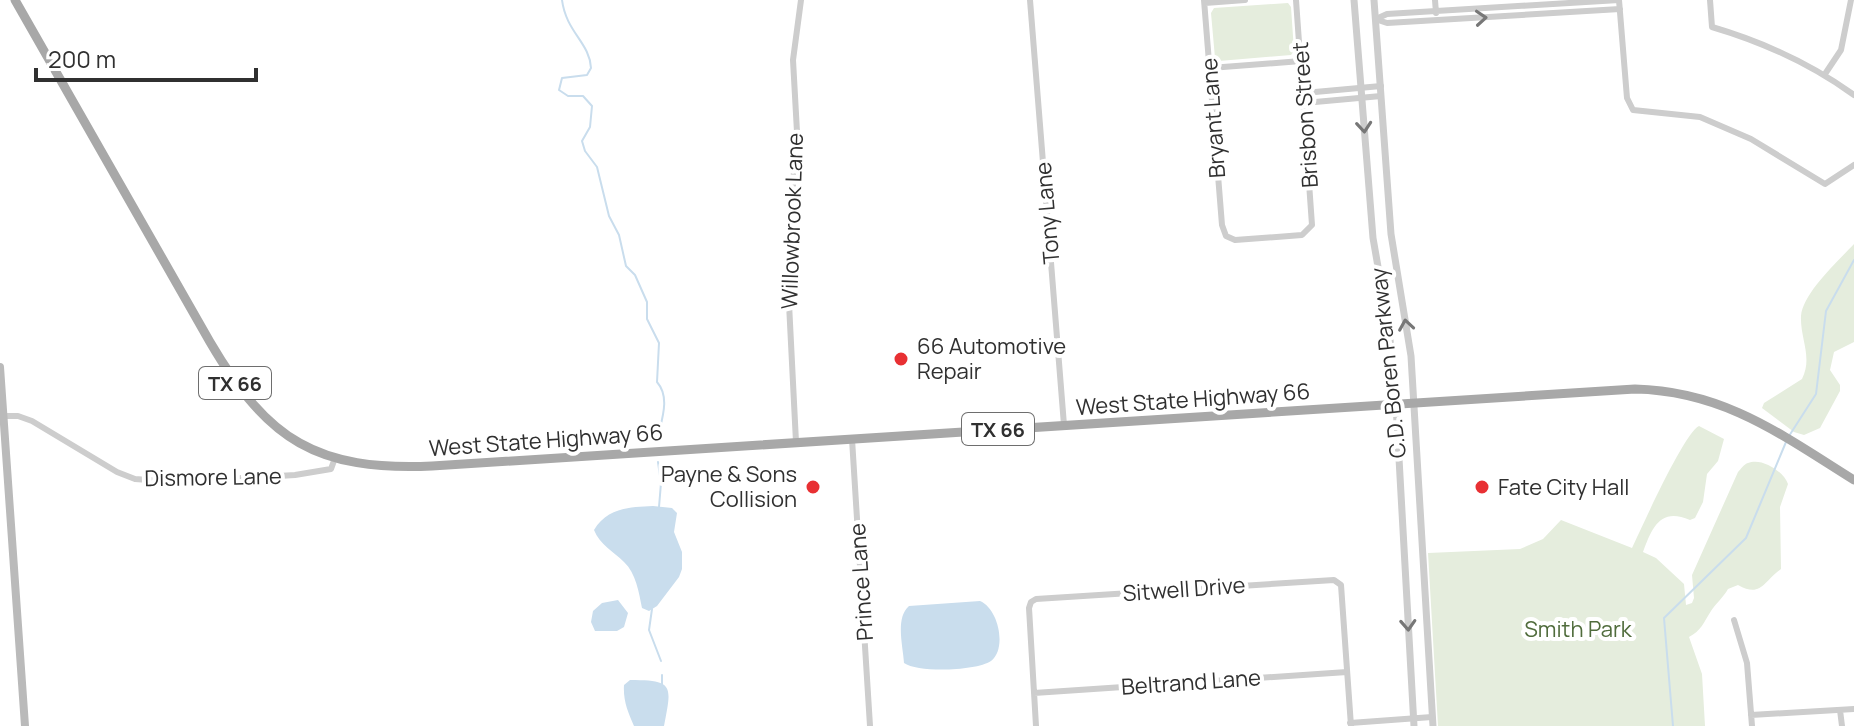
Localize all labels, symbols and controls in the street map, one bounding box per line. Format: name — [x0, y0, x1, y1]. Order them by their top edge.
one-way arrow — [1475, 10, 1488, 27]
scale bar — [36, 32, 256, 82]
street label: Brisbon Street — [1285, 41, 1325, 189]
text: 200 m — [48, 42, 116, 75]
street label: Bryant Lane — [1194, 57, 1232, 179]
one-way arrow — [1355, 121, 1372, 134]
street label: Willowbrook Lane — [774, 132, 810, 310]
street label: Tony Lane — [1028, 161, 1066, 265]
street label: C.D. Boren Parkway — [1363, 266, 1413, 460]
one-way arrow — [1398, 319, 1415, 332]
place label: 66 Automotive Repair — [917, 331, 1066, 386]
marker: 66 Automotive Repair — [892, 350, 910, 368]
road number: TX 66 — [199, 367, 271, 399]
street label: West State Highway 66 — [1075, 376, 1311, 422]
road number: TX 66 — [962, 413, 1034, 445]
street label: West State Highway 66 — [428, 417, 664, 463]
place label: Payne & Sons Collision — [661, 459, 797, 514]
street label: Dismore Lane — [144, 461, 282, 493]
place label: Fate City Hall — [1498, 472, 1629, 502]
marker: Payne & Sons Collision — [804, 478, 822, 496]
marker: Fate City Hall — [1473, 478, 1491, 496]
street label: Prince Lane — [842, 522, 880, 642]
street label: Sitwell Drive — [1122, 570, 1246, 608]
park label: Smith Park — [1524, 614, 1633, 644]
one-way arrow — [1400, 619, 1417, 632]
street label: Beltrand Lane — [1120, 662, 1262, 702]

